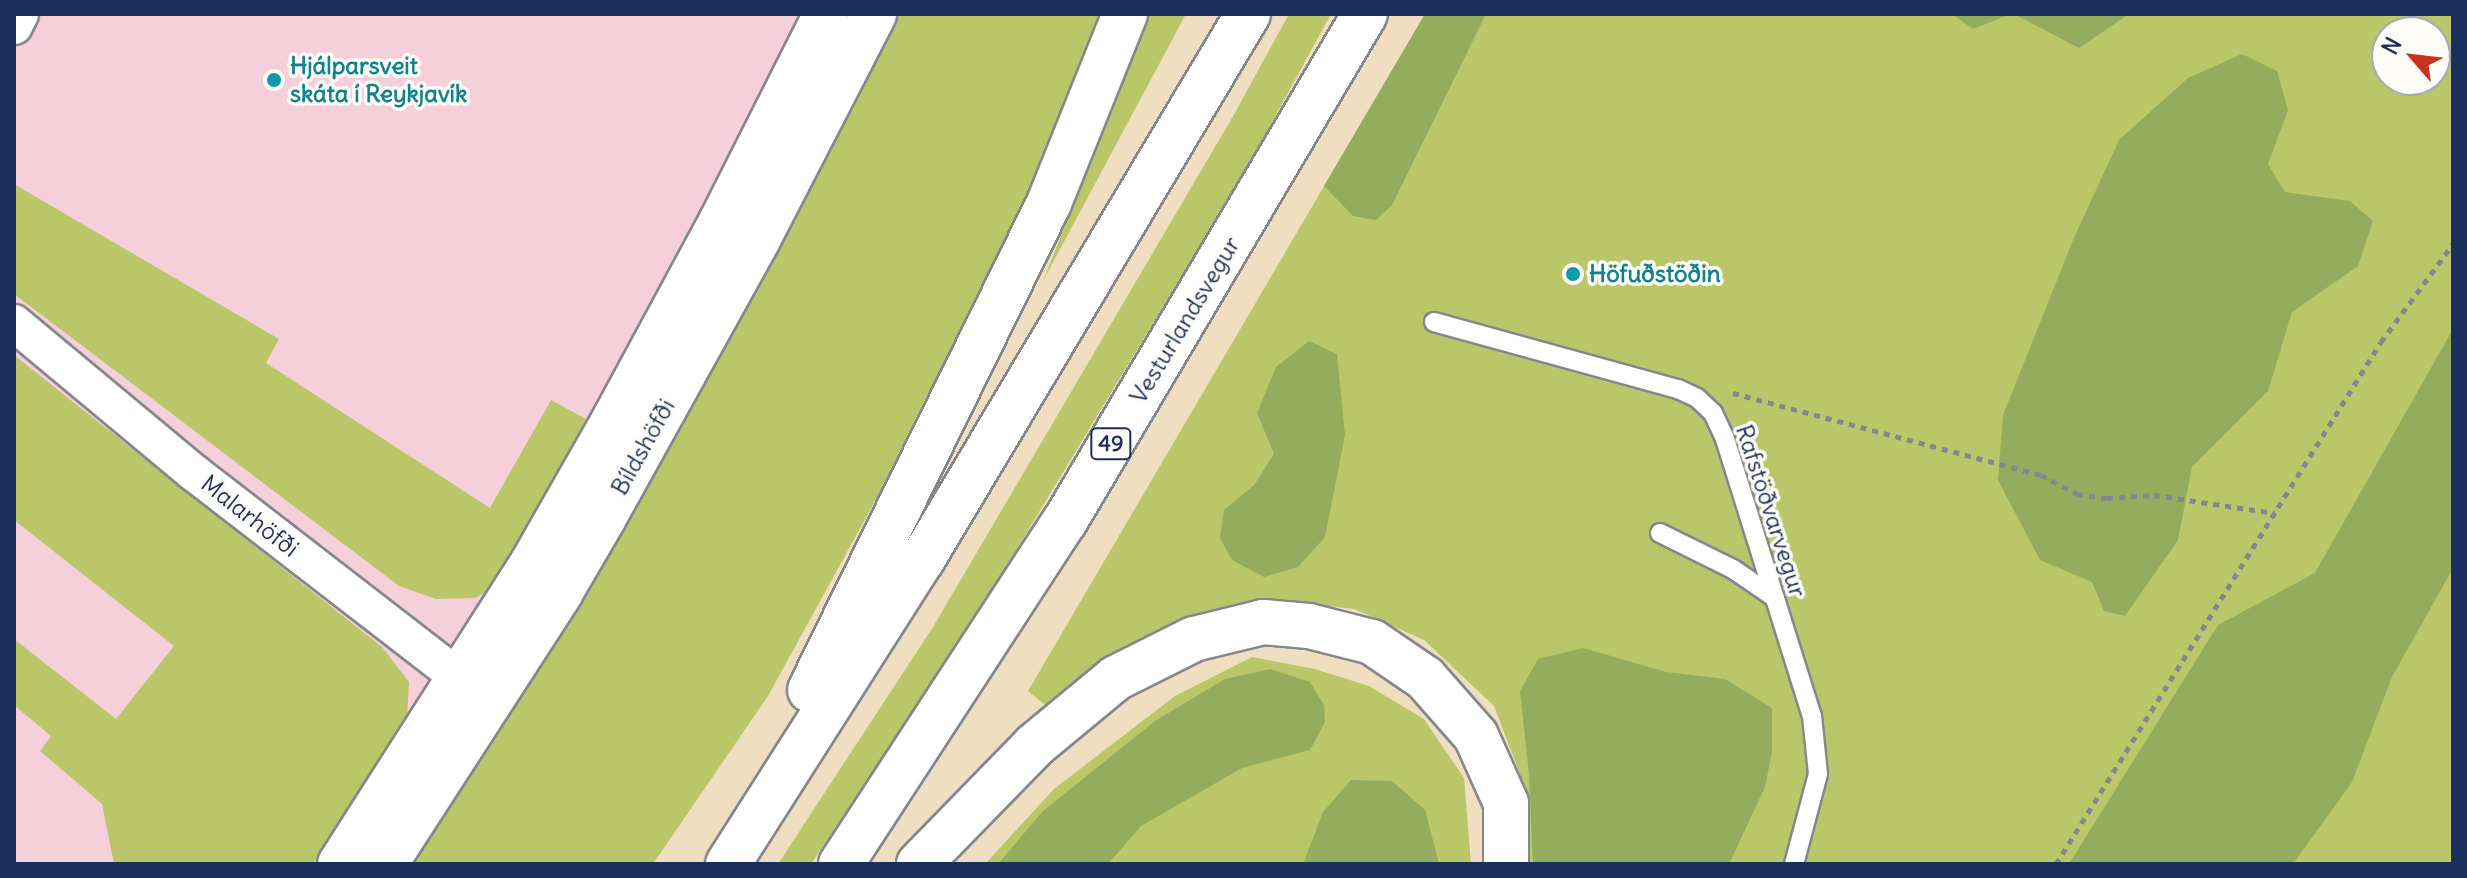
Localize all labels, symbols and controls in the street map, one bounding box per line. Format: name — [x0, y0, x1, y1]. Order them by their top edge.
north arrow — [2371, 16, 2451, 96]
text: N — [2376, 32, 2408, 59]
place label: Hjálparsveit skáta í Reykjavík — [290, 52, 467, 108]
marker: Hjálparsveit skáta í Reykjavík — [265, 71, 283, 89]
street label: Vesturlandsvegur — [1124, 231, 1246, 409]
place label: Höfuðstöðin — [1589, 260, 1721, 288]
marker: Höfuðstöðin — [1564, 265, 1582, 283]
street label: Bíldshöfði — [605, 394, 681, 500]
street label: Rafstöðvarvegur — [1730, 421, 1812, 601]
road number: 49 — [1089, 426, 1133, 462]
street label: Malarhöfði — [196, 469, 304, 563]

